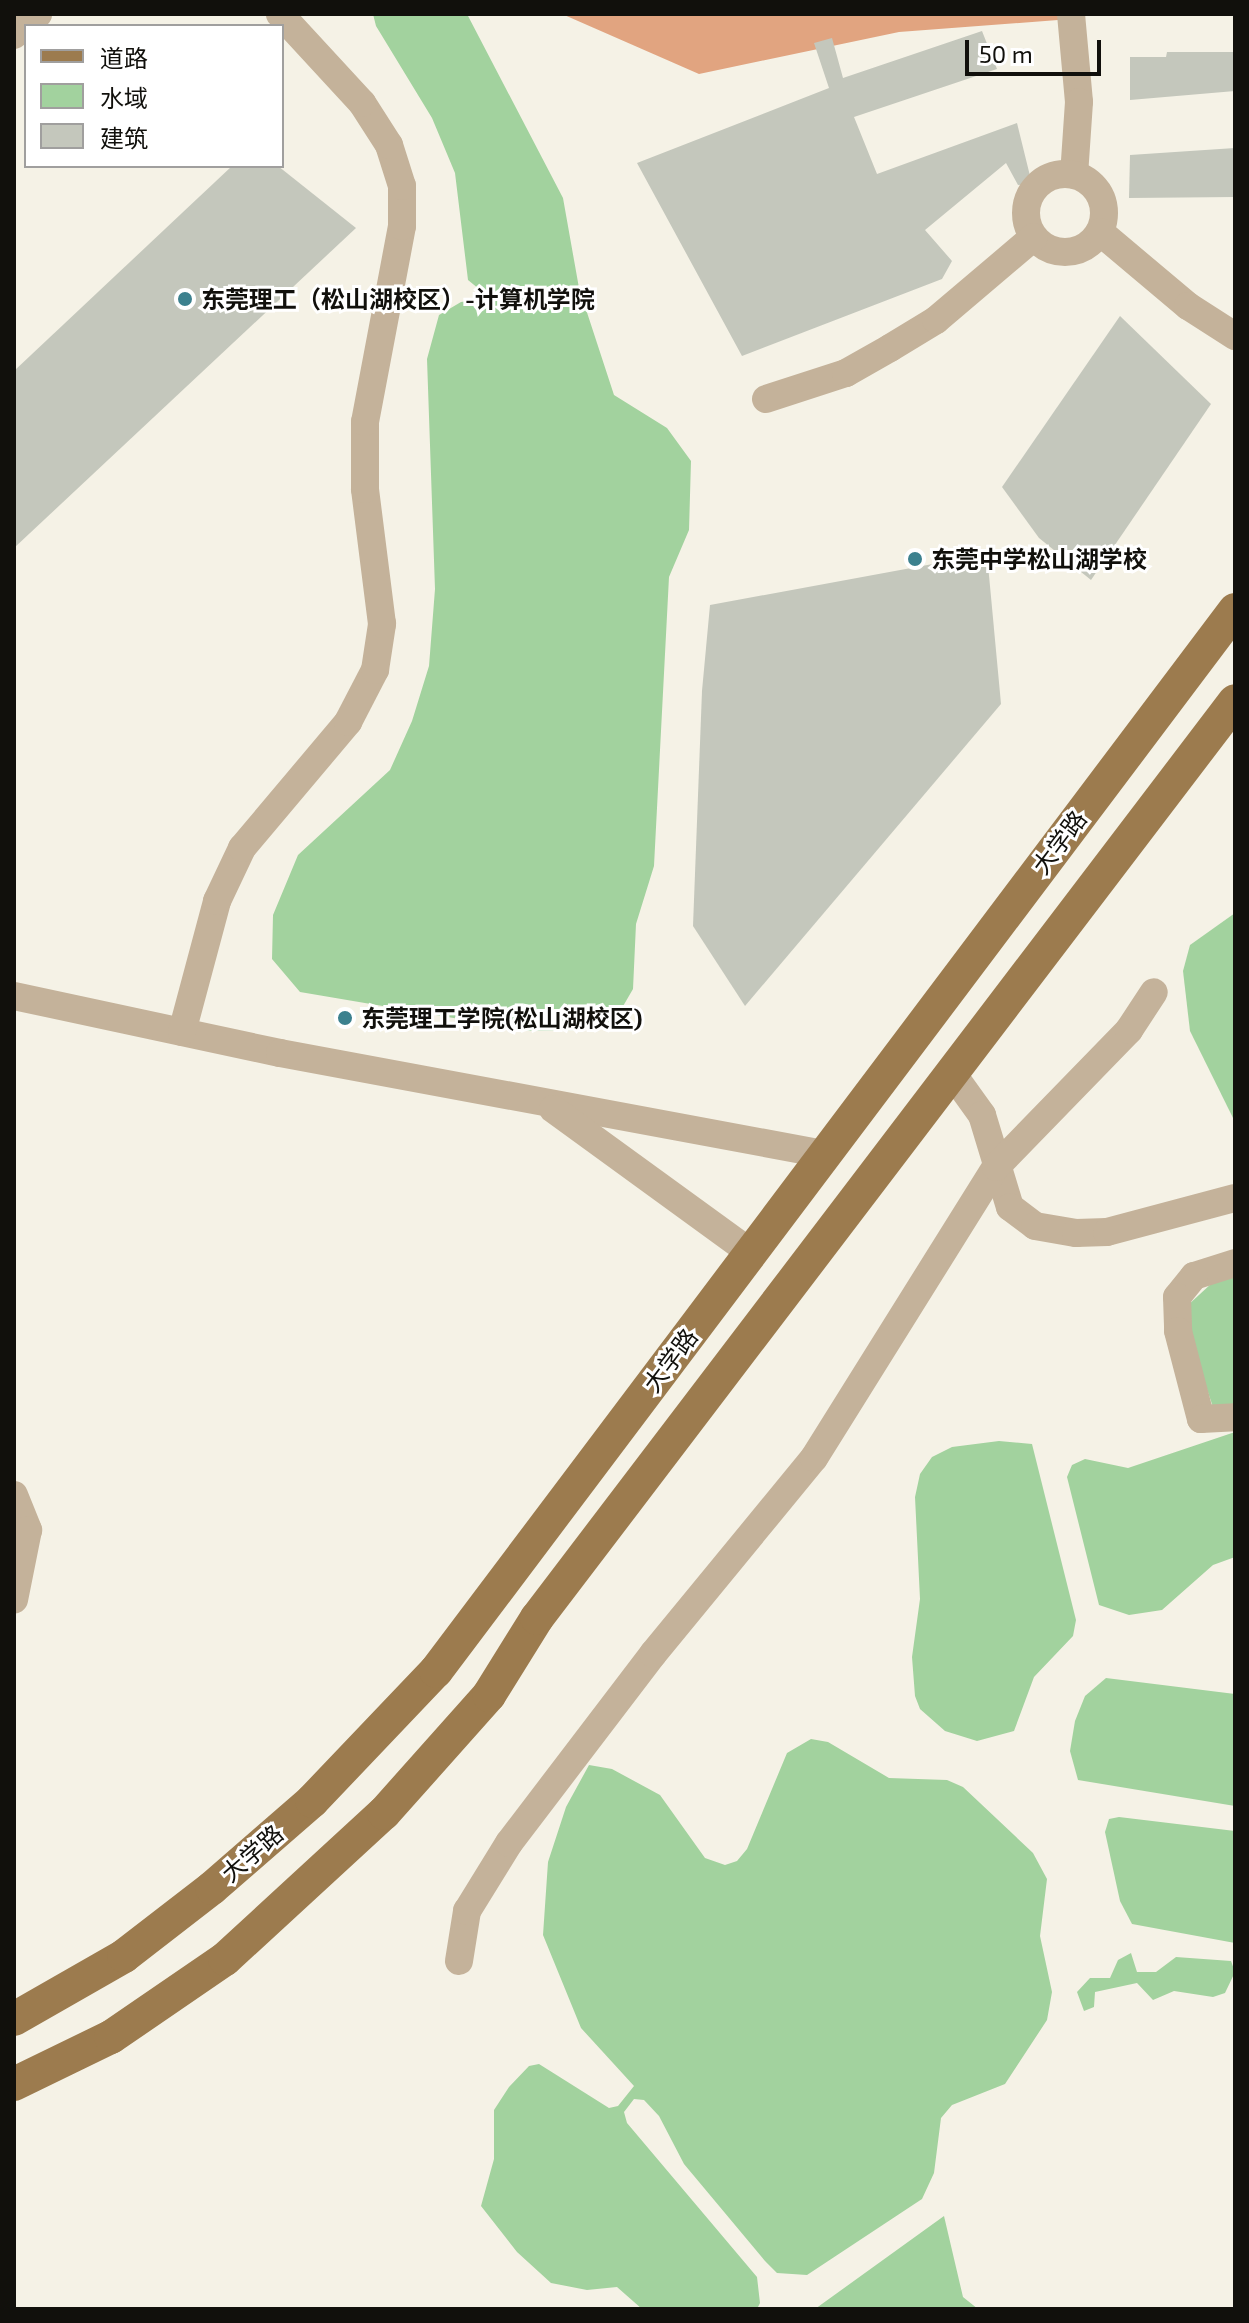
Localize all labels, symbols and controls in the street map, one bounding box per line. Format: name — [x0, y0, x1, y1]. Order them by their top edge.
legend — [24, 24, 284, 168]
scale bar — [969, 24, 1105, 74]
text: 50 m — [979, 39, 1033, 68]
text: 道路 — [100, 43, 148, 72]
text: 水域 — [100, 83, 148, 112]
text: 建筑 — [100, 123, 148, 152]
place label: 东莞理工（松山湖校区）-计算机学院 — [201, 285, 595, 313]
marker: 东莞理工（松山湖校区）-计算机学院 — [176, 290, 194, 308]
place label: 东莞中学松山湖学校 — [931, 545, 1147, 573]
marker: 东莞中学松山湖学校 — [906, 550, 924, 568]
street label: 大学路 — [1026, 805, 1092, 879]
place label: 东莞理工学院(松山湖校区) — [361, 1004, 643, 1032]
marker: 东莞理工学院(松山湖校区) — [336, 1009, 354, 1027]
street label: 大学路 — [637, 1323, 703, 1397]
street label: 大学路 — [215, 1819, 289, 1887]

